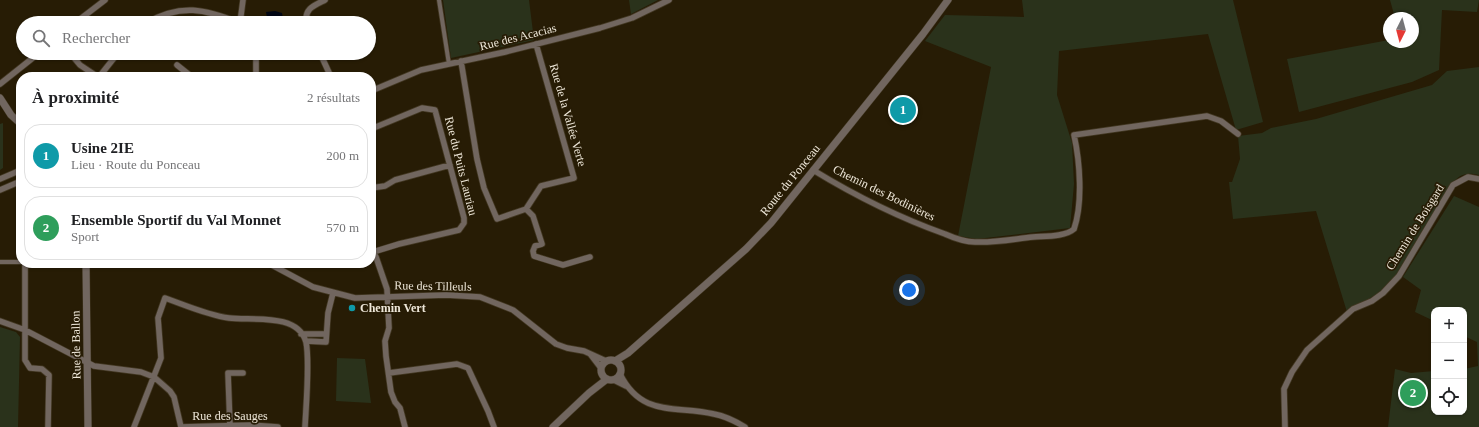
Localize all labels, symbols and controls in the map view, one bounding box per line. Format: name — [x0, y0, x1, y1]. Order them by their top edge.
north arrow — [1383, 12, 1419, 48]
search box — [16, 16, 376, 60]
street label: Rue des Acacias — [478, 21, 558, 53]
icon: search — [30, 27, 52, 49]
text: Rechercher — [62, 30, 130, 46]
street label: Rue de la Vallée Verte — [547, 62, 589, 168]
text: À proximité — [32, 88, 119, 107]
text: 2 résultats — [307, 90, 360, 105]
pin: 1 — [890, 95, 916, 125]
street label: Rue du Puits Lauriau — [442, 115, 480, 217]
text: Usine 2IE — [71, 140, 134, 156]
street label: Route du Ponceau — [757, 142, 823, 218]
text: 1 — [43, 148, 49, 163]
text: 200 m — [326, 148, 359, 163]
text: Lieu · Route du Ponceau — [71, 157, 200, 172]
street label: Chemin des Bodinières — [831, 162, 938, 224]
street label: Chemin de Boisgard — [1383, 181, 1447, 273]
text: Ensemble Sportif du Val Monnet — [71, 212, 281, 228]
text: 2 — [43, 220, 49, 235]
text: 570 m — [326, 220, 359, 235]
text: Sport — [71, 229, 99, 244]
street label: Rue des Tilleuls — [394, 278, 472, 294]
your location — [899, 280, 919, 300]
place label: Chemin Vert — [360, 301, 426, 315]
marker: Chemin Vert — [347, 303, 357, 313]
map controls — [1431, 307, 1467, 415]
button: + — [1431, 307, 1467, 343]
street label: Rue de Ballon — [68, 311, 84, 379]
button: − — [1431, 343, 1467, 379]
pin: 2 — [1400, 378, 1426, 408]
button: locate — [1431, 379, 1467, 415]
street label: Rue des Sauges — [192, 409, 268, 423]

